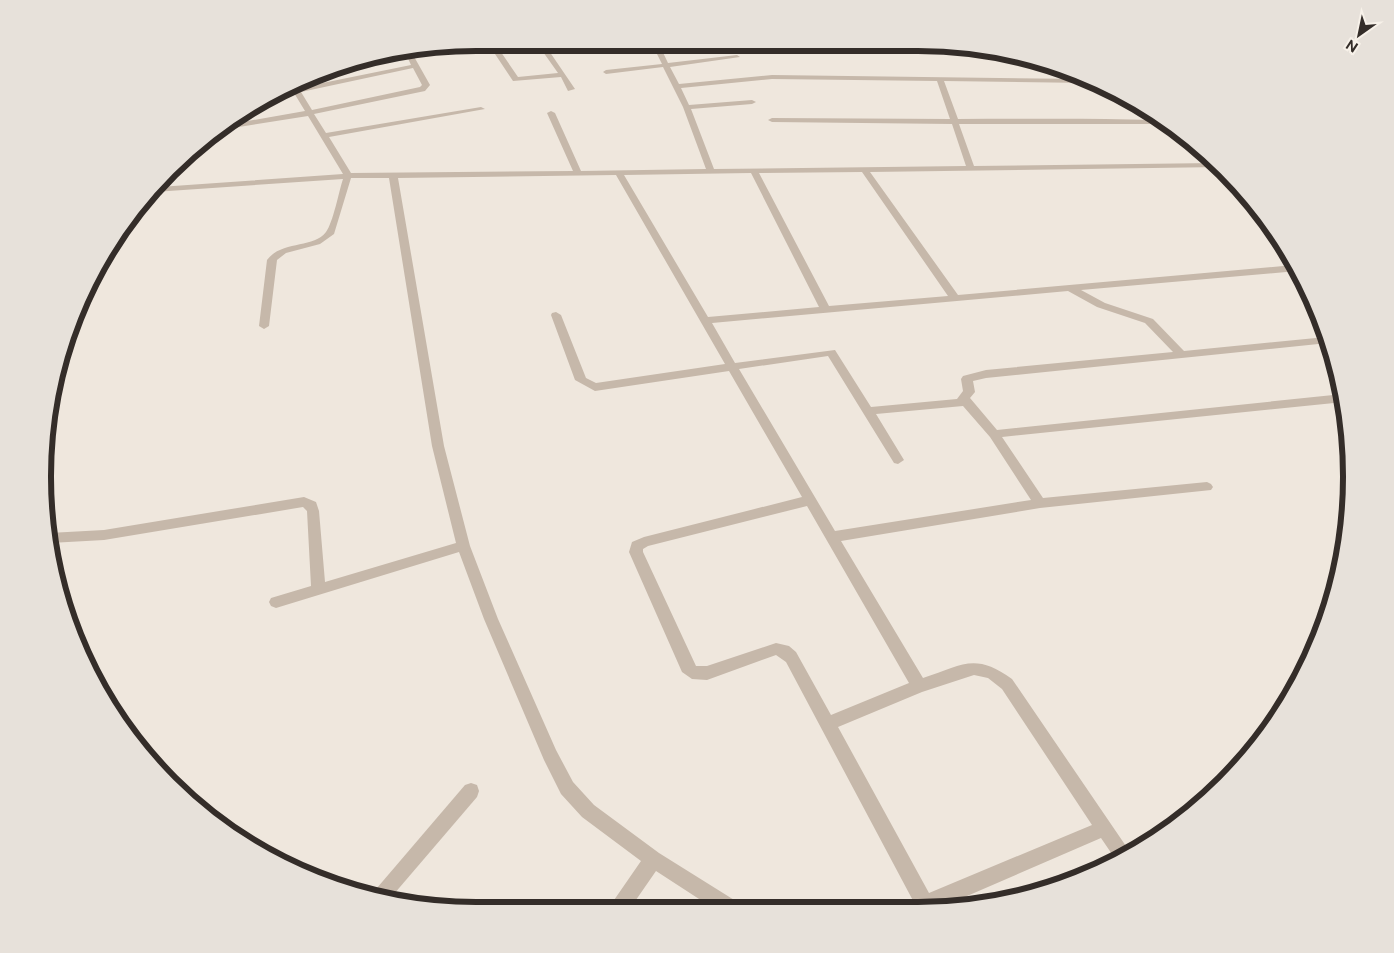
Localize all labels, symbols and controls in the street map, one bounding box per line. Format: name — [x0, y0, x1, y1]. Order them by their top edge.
north arrow — [1334, 10, 1384, 60]
text: N — [1343, 36, 1361, 56]

